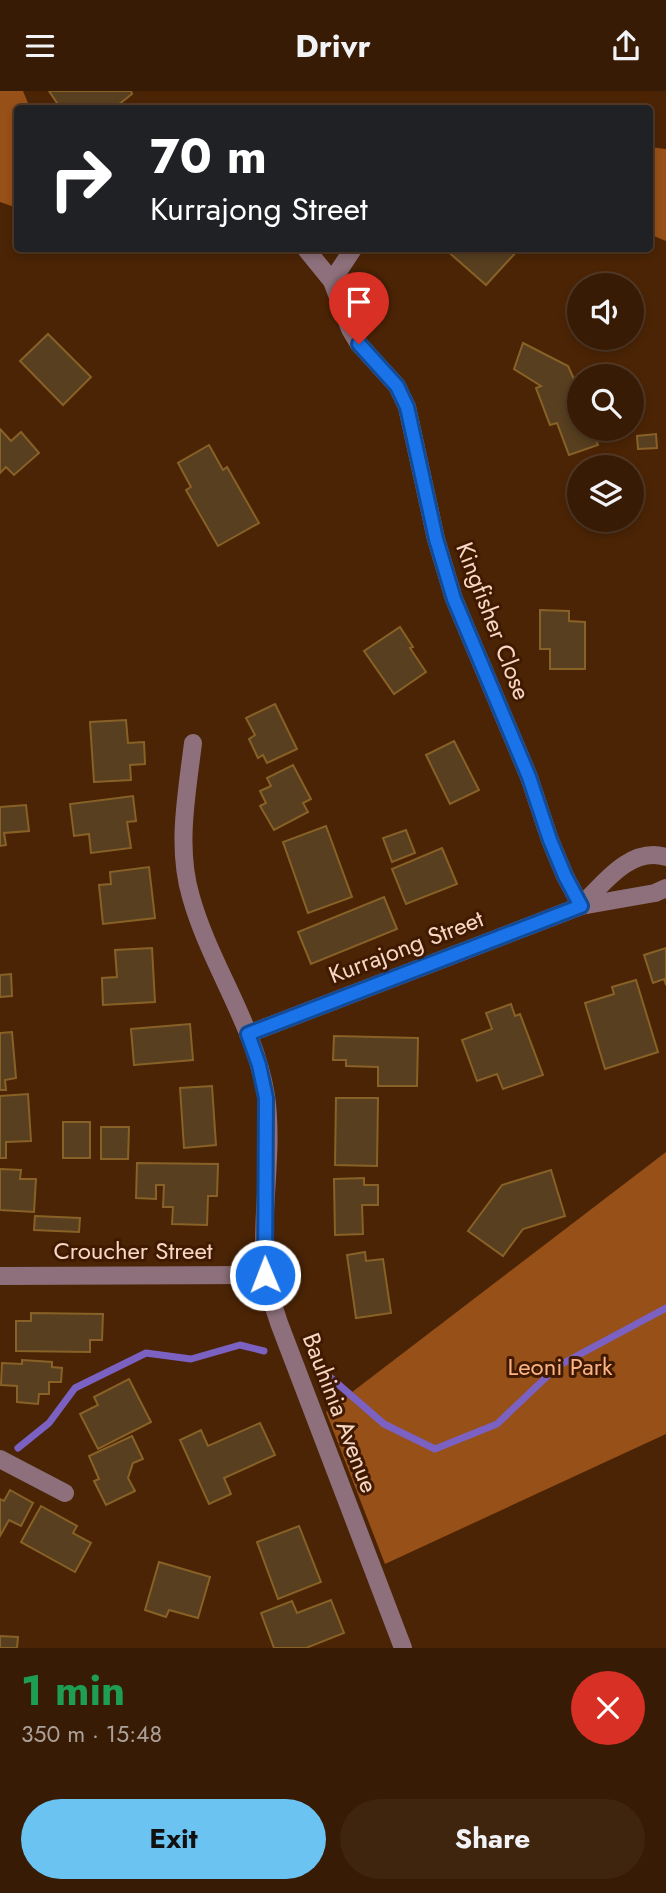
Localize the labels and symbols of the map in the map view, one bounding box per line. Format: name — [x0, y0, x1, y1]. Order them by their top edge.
pin — [329, 272, 389, 344]
street label: Kingfisher Close — [447, 537, 540, 705]
street label: Kurrajong Street — [323, 901, 489, 992]
street label: Croucher Street — [53, 1233, 213, 1268]
position arrow — [228, 1238, 302, 1312]
street label: Bauhinia Avenue — [294, 1328, 387, 1498]
park label: Leoni Park — [507, 1349, 613, 1384]

